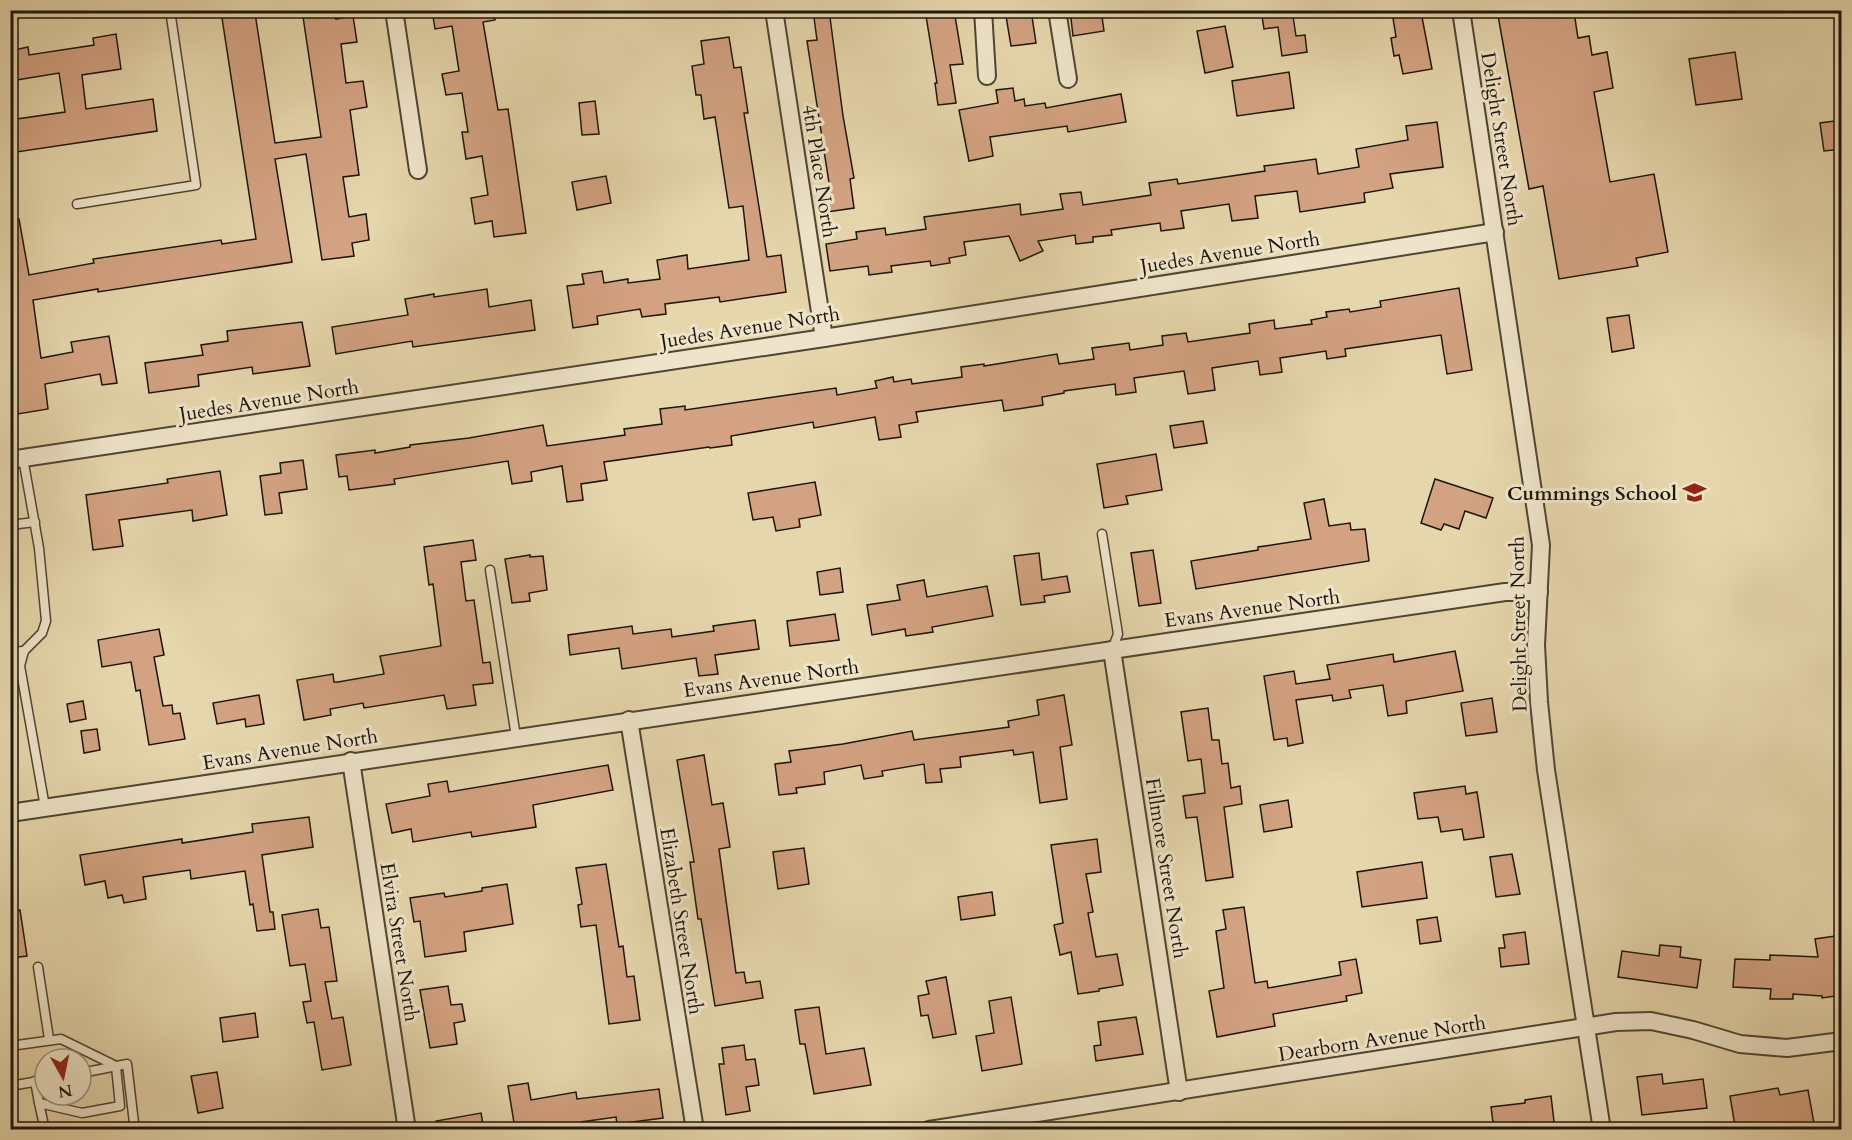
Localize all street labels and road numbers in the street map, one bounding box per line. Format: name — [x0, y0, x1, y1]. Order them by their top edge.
street label: Delight Street North — [1474, 50, 1529, 228]
street label: 4th Place North — [796, 103, 843, 240]
street label: Juedes Avenue North — [1135, 225, 1322, 280]
street label: Juedes Avenue North — [655, 300, 842, 355]
street label: Juedes Avenue North — [174, 373, 361, 428]
street label: Delight Street North — [1503, 536, 1534, 712]
street label: Evans Avenue North — [1162, 583, 1342, 634]
street label: Evans Avenue North — [681, 653, 861, 704]
street label: Evans Avenue North — [200, 722, 380, 777]
street label: Fillmore Street North — [1139, 776, 1194, 960]
street label: Elizabeth Street North — [653, 826, 710, 1017]
street label: Elvira Street North — [374, 861, 425, 1023]
street label: Dearborn Avenue North — [1276, 1009, 1488, 1068]

